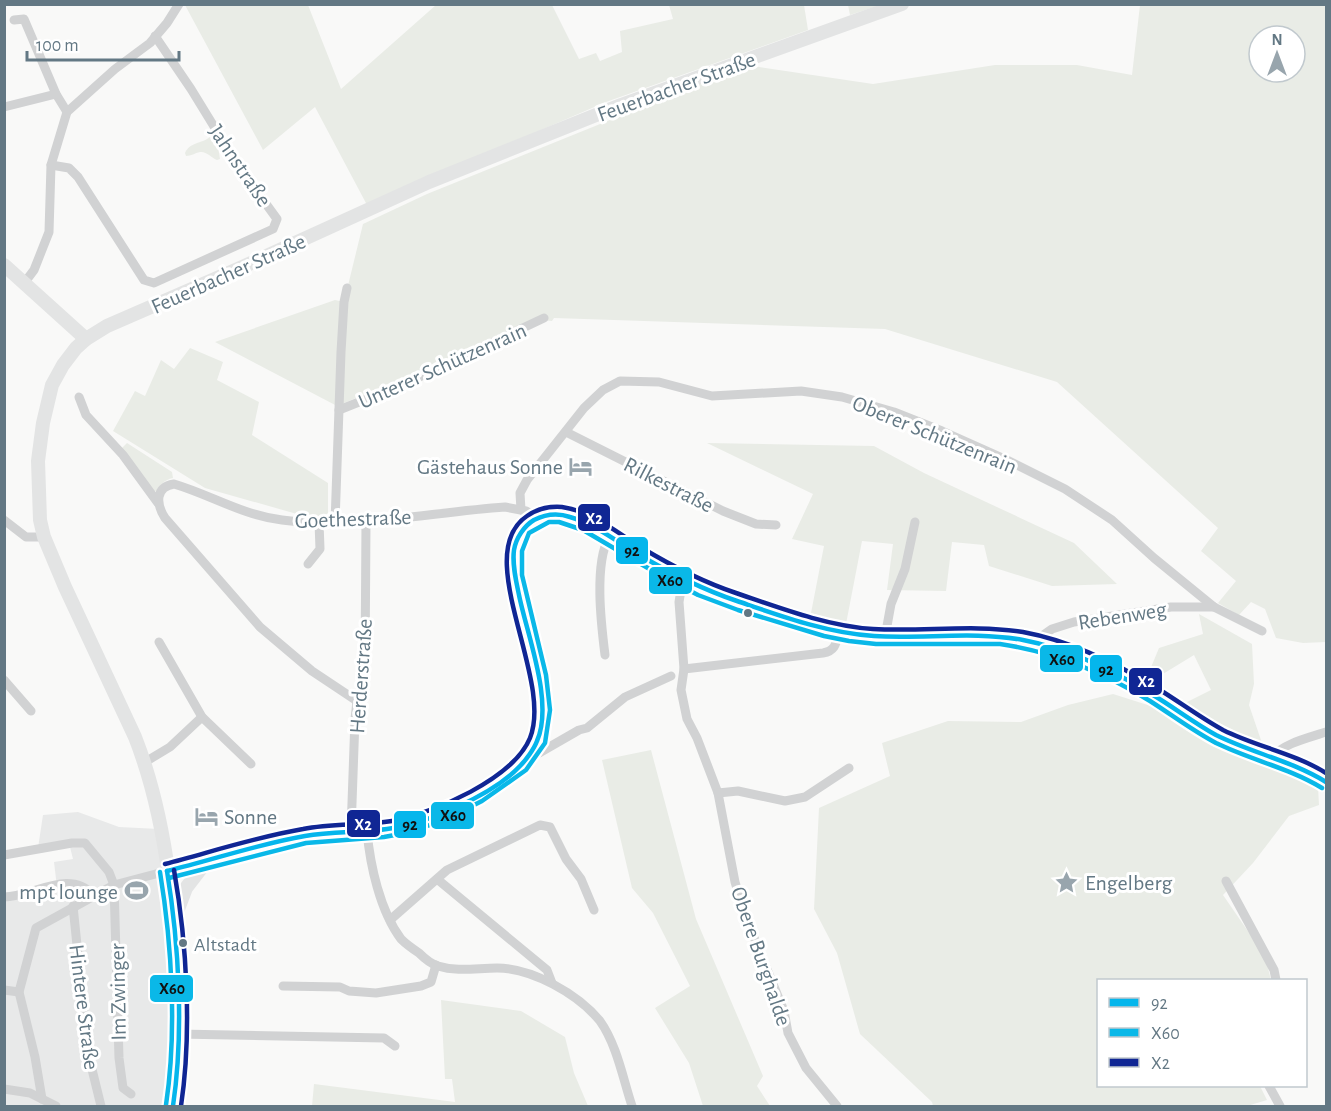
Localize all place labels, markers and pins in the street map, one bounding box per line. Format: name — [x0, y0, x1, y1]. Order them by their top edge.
hotel icon: Gästehaus Sonne — [568, 453, 594, 479]
place label: Gästehaus Sonne — [417, 456, 563, 478]
unlabelled marker — [742, 607, 754, 619]
hotel icon: Sonne — [193, 803, 219, 829]
place label: Sonne — [224, 806, 277, 828]
place icon: Engelberg — [1054, 869, 1080, 895]
place label: Engelberg — [1085, 872, 1173, 894]
sports icon: mpt lounge — [123, 878, 149, 904]
place label: mpt lounge — [19, 881, 118, 903]
place label: Altstadt — [194, 935, 257, 955]
marker: Altstadt — [177, 937, 189, 949]

